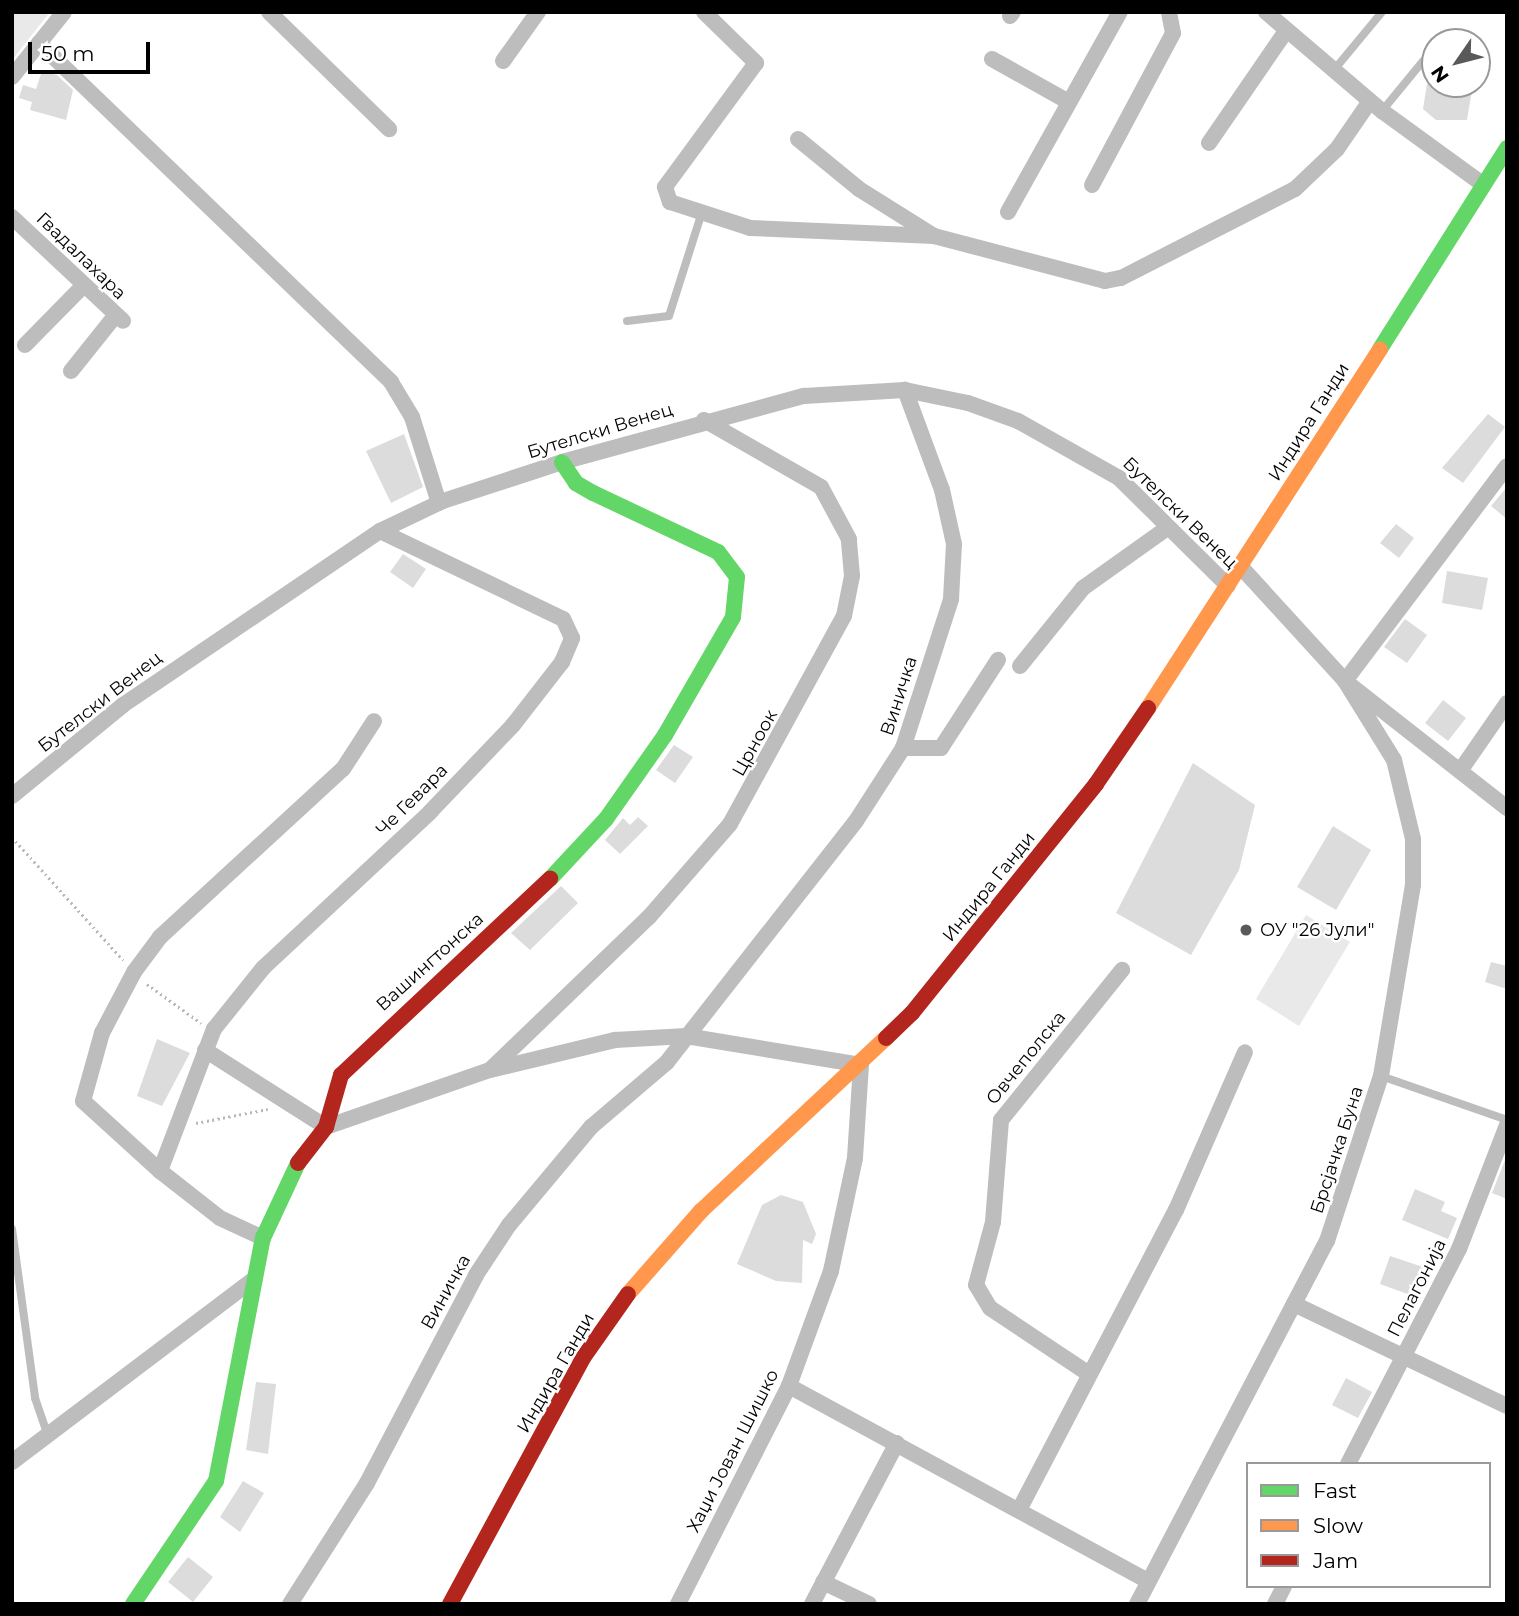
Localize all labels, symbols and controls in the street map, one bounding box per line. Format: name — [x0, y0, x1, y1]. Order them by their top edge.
scale bar — [32, 28, 154, 72]
north arrow — [1421, 28, 1491, 98]
text: 50 m — [41, 41, 95, 66]
text: N — [1426, 61, 1454, 87]
street label: Гвадалахара — [32, 208, 130, 304]
street label: Индира Ганди — [1264, 359, 1354, 485]
street label: Бутелски Венец — [525, 399, 675, 463]
street label: Бутелски Венец — [1118, 453, 1242, 573]
street label: Бутелски Венец — [34, 647, 166, 757]
street label: Виничка — [876, 654, 922, 738]
street label: Црноок — [728, 706, 782, 780]
street label: Че Гевара — [372, 760, 452, 840]
street label: Индира Ганди — [938, 828, 1040, 946]
street label: Вашингтонска — [372, 908, 488, 1016]
place label: ОУ "26 Јули" — [1260, 919, 1374, 941]
marker: ОУ "26 Јули" — [1238, 922, 1254, 938]
street label: Овчеполска — [982, 1007, 1070, 1109]
street label: Брсјачка Буна — [1306, 1084, 1368, 1216]
street label: Пелагонија — [1383, 1235, 1451, 1341]
street label: Виничка — [417, 1251, 475, 1333]
street label: Индира Ганди — [513, 1309, 599, 1437]
street label: Хаџи Јован Шишко — [682, 1366, 784, 1536]
legend — [1246, 1462, 1491, 1588]
text: Fast — [1313, 1478, 1357, 1503]
text: Slow — [1313, 1513, 1363, 1538]
text: Jam — [1313, 1548, 1358, 1573]

